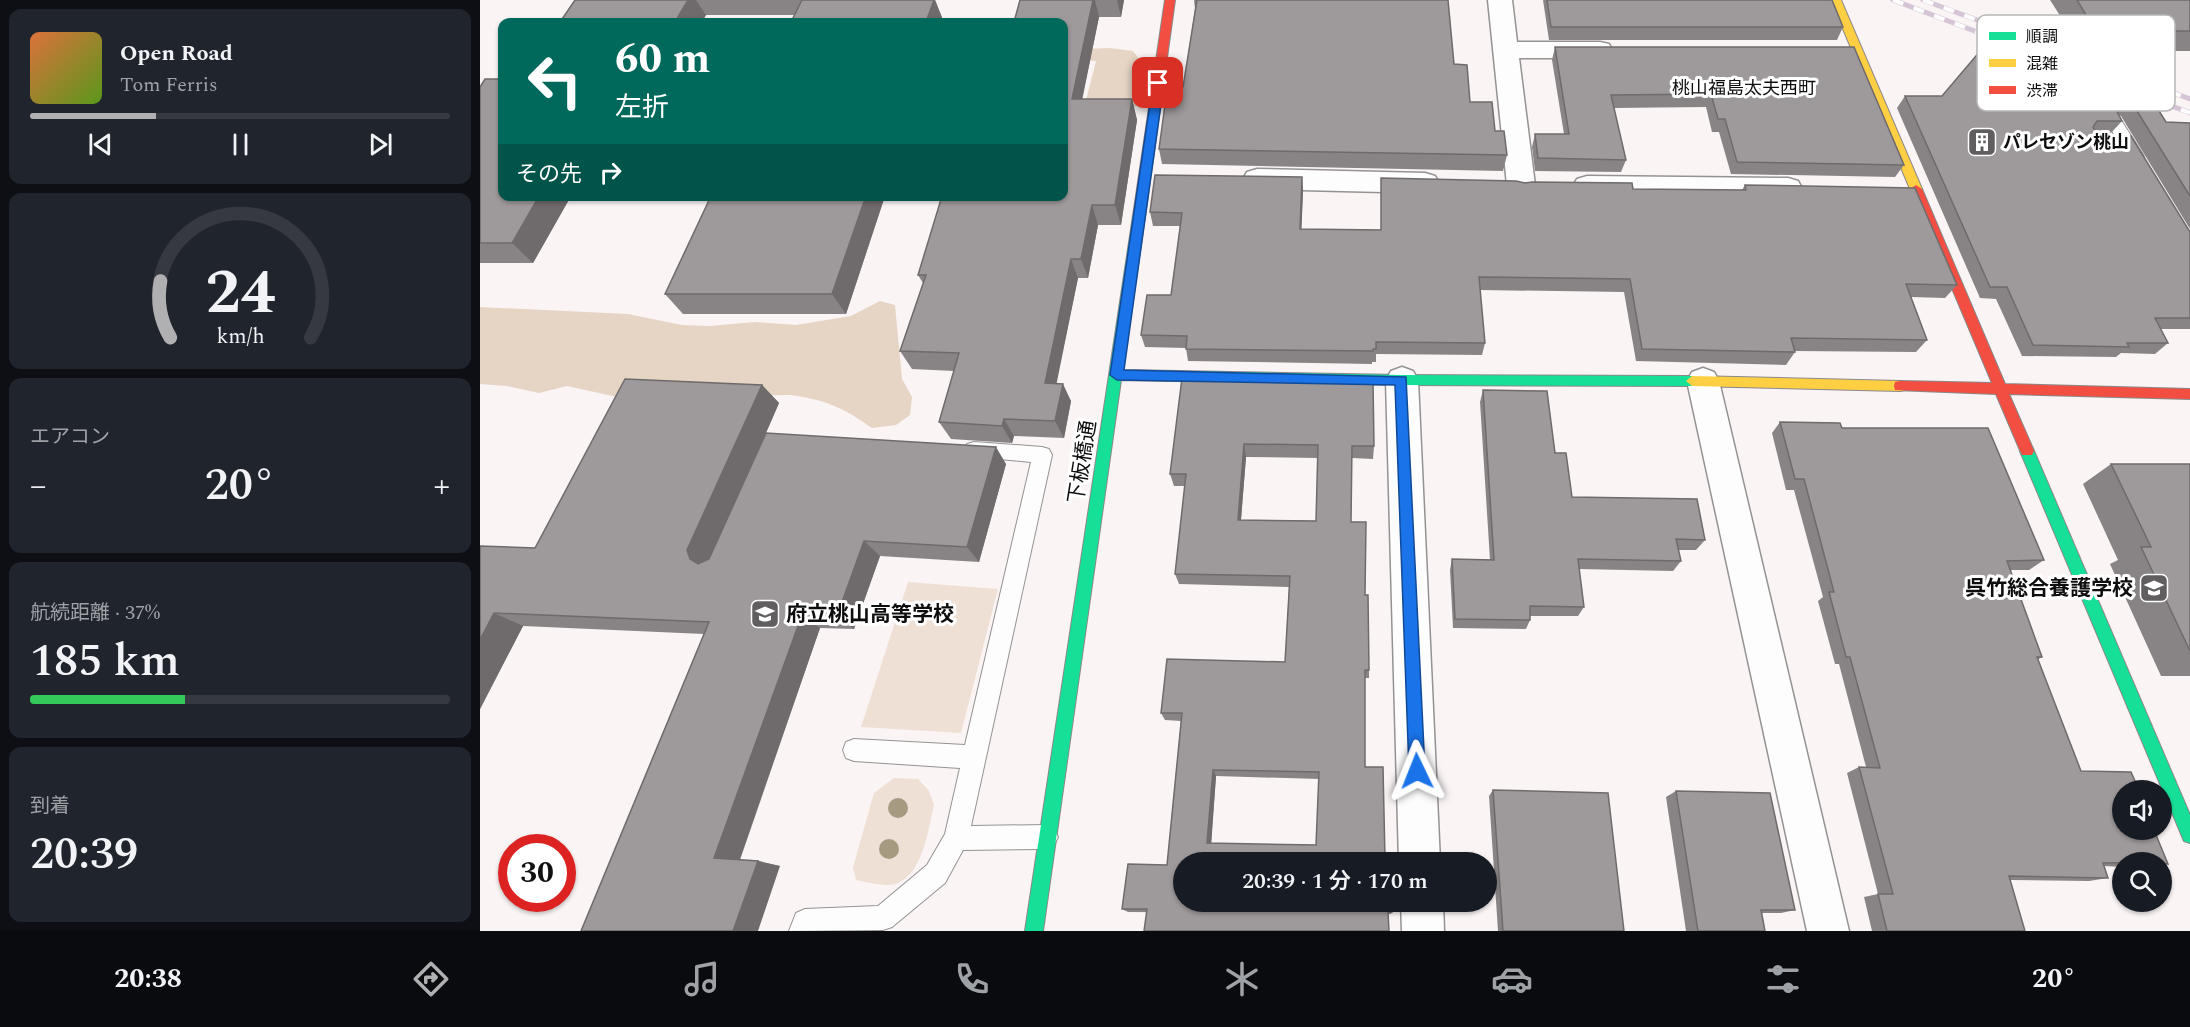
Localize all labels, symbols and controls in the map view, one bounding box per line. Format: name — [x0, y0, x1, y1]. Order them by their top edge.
legend — [1977, 15, 2175, 111]
text: 順調 — [2026, 25, 2058, 49]
text: 60 m — [615, 28, 710, 91]
text: Open Road — [120, 37, 233, 70]
icon: left — [516, 42, 594, 120]
text: 混雑 — [2026, 52, 2058, 76]
pin — [1132, 57, 1183, 108]
icon: arrive — [1141, 66, 1174, 99]
text: Tom Ferris — [120, 70, 218, 100]
district label: 桃山福島太夫西町 — [1672, 75, 1816, 102]
text: 渋滞 — [2026, 79, 2058, 103]
text: 左折 — [615, 87, 669, 129]
building icon: パレセゾン桃山 — [1966, 126, 1998, 158]
icon: previous — [84, 128, 117, 161]
icon: pause — [224, 128, 257, 161]
icon: next — [364, 128, 397, 161]
place label: パレセゾン桃山 — [2003, 129, 2129, 156]
icon: right — [594, 156, 627, 189]
text: その先 — [516, 158, 582, 191]
text: 24 — [205, 246, 275, 341]
text: km/h — [216, 321, 264, 354]
street label: 下板橋通 — [1061, 418, 1105, 506]
text: エアコン — [30, 422, 110, 452]
text: 20° — [205, 451, 275, 520]
text: − — [30, 461, 47, 511]
text: + — [434, 461, 450, 511]
school or university icon: 呉竹総合養護学校 — [2138, 572, 2170, 604]
place label: 呉竹総合養護学校 — [1965, 573, 2133, 605]
text: 航続距離 · 37% — [30, 598, 160, 628]
school or university icon: 府立桃山高等学校 — [749, 598, 781, 630]
place label: 府立桃山高等学校 — [786, 599, 954, 631]
text: 185 km — [30, 627, 180, 696]
position arrow — [1385, 739, 1449, 803]
map controls — [2112, 780, 2172, 912]
button: sound — [2112, 780, 2172, 840]
text: 到着 — [30, 791, 70, 821]
text: 20:39 — [30, 820, 138, 889]
speed limit sign: 30 — [498, 834, 576, 912]
button: search — [2112, 852, 2172, 912]
text: 20:39 · 1 分 · 170 m — [1242, 865, 1428, 898]
text: 20:38 — [114, 958, 182, 1000]
icon: directions — [410, 958, 452, 1000]
icon: music — [681, 958, 723, 1000]
icon: phone — [951, 958, 993, 1000]
icon: climate — [1221, 958, 1263, 1000]
icon: car — [1491, 958, 1533, 1000]
icon: filters — [1762, 958, 1804, 1000]
text: 20° — [2032, 958, 2076, 1000]

